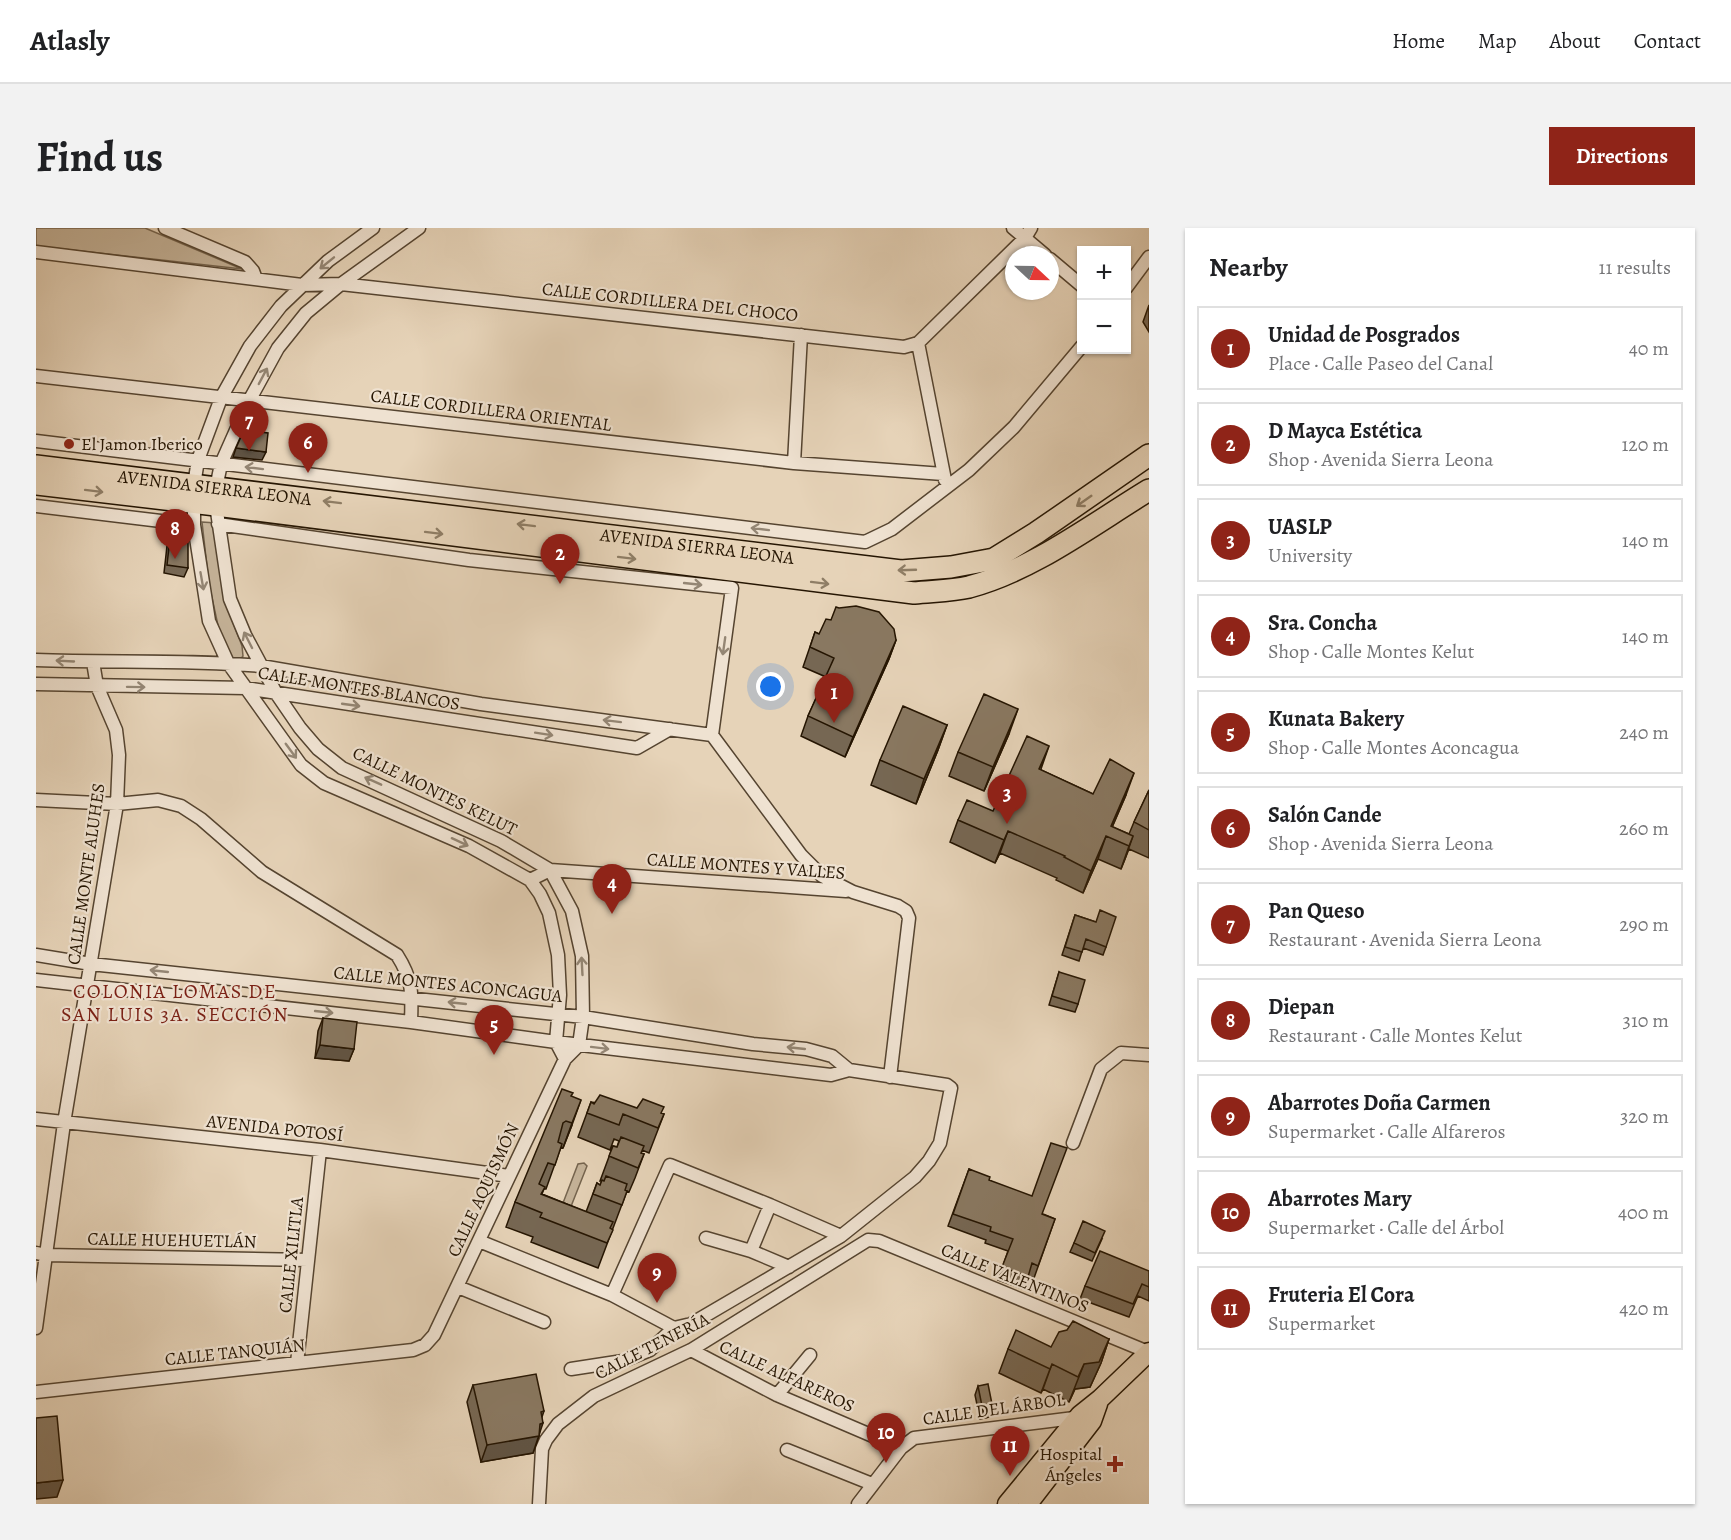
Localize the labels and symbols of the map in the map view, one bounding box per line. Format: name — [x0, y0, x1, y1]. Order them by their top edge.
north arrow — [1005, 246, 1059, 300]
one-way arrow — [319, 256, 335, 269]
street label: CALLE CORDILLERA DEL CHOCO — [541, 277, 799, 327]
one-way arrow — [258, 368, 269, 386]
street label: CALLE CORDILLERA ORIENTAL — [369, 383, 614, 437]
pin: 7 — [230, 402, 268, 451]
pin: 6 — [288, 424, 328, 473]
place label: El Jamon Iberico — [81, 432, 203, 456]
marker: El Jamon Iberico — [62, 437, 76, 451]
one-way arrow — [244, 462, 264, 473]
street label: AVENIDA SIERRA LEONA — [115, 464, 313, 511]
one-way arrow — [84, 486, 104, 497]
one-way arrow — [1076, 495, 1092, 507]
one-way arrow — [323, 496, 343, 507]
pin: 8 — [156, 510, 194, 559]
one-way arrow — [516, 519, 536, 530]
street label: AVENIDA SIERRA LEONA — [598, 522, 796, 570]
one-way arrow — [751, 523, 771, 534]
one-way arrow — [423, 528, 443, 539]
pin: 2 — [540, 534, 580, 584]
one-way arrow — [617, 553, 636, 564]
one-way arrow — [897, 564, 917, 576]
one-way arrow — [197, 571, 208, 591]
one-way arrow — [810, 577, 830, 588]
one-way arrow — [682, 579, 702, 590]
one-way arrow — [242, 632, 254, 649]
one-way arrow — [719, 636, 730, 655]
one-way arrow — [55, 656, 75, 667]
street label: CALLE MONTES BLANCOS — [256, 660, 462, 716]
your location — [756, 672, 785, 701]
pin: 1 — [814, 674, 854, 723]
one-way arrow — [126, 681, 146, 692]
one-way arrow — [341, 700, 360, 711]
one-way arrow — [603, 716, 622, 727]
one-way arrow — [534, 729, 553, 740]
street label: CALLE MONTES KELUT — [349, 741, 521, 841]
one-way arrow — [285, 743, 297, 759]
pin: 3 — [988, 774, 1026, 824]
one-way arrow — [365, 775, 383, 787]
street label: CALLE MONTE ALUHES — [61, 782, 111, 966]
one-way arrow — [451, 837, 469, 849]
street label: CALLE MONTES Y VALLES — [646, 847, 846, 885]
pin: 4 — [592, 864, 632, 914]
one-way arrow — [577, 956, 588, 976]
street label: CALLE MONTES ACONCAGUA — [332, 960, 564, 1008]
one-way arrow — [150, 965, 170, 976]
district label: COLONIA LOMAS DE SAN LUIS 3A. SECCIÓN — [61, 978, 289, 1028]
one-way arrow — [448, 997, 468, 1008]
pin: 5 — [474, 1006, 514, 1055]
one-way arrow — [313, 1007, 333, 1018]
one-way arrow — [590, 1042, 610, 1053]
one-way arrow — [787, 1042, 807, 1053]
street label: AVENIDA POTOSÍ — [204, 1109, 345, 1147]
street label: CALLE AQUISMÓN — [441, 1119, 525, 1261]
street label: CALLE XILITLA — [273, 1195, 309, 1314]
street label: CALLE HUEHUETLÁN — [87, 1227, 257, 1253]
street label: CALLE VALENTINOS — [937, 1237, 1093, 1319]
pin: 9 — [638, 1254, 676, 1303]
street label: CALLE TENERÍA — [591, 1307, 714, 1385]
street label: CALLE TANQUIÁN — [164, 1333, 306, 1371]
street label: CALLE ALFAREROS — [715, 1334, 859, 1418]
street label: CALLE DEL ÁRBOL — [921, 1387, 1067, 1431]
pin: 10 — [866, 1414, 906, 1463]
pin: 11 — [990, 1426, 1030, 1476]
place label: Hospital Ángeles — [1039, 1442, 1103, 1487]
marker: Hospital Ángeles — [1106, 1455, 1124, 1473]

